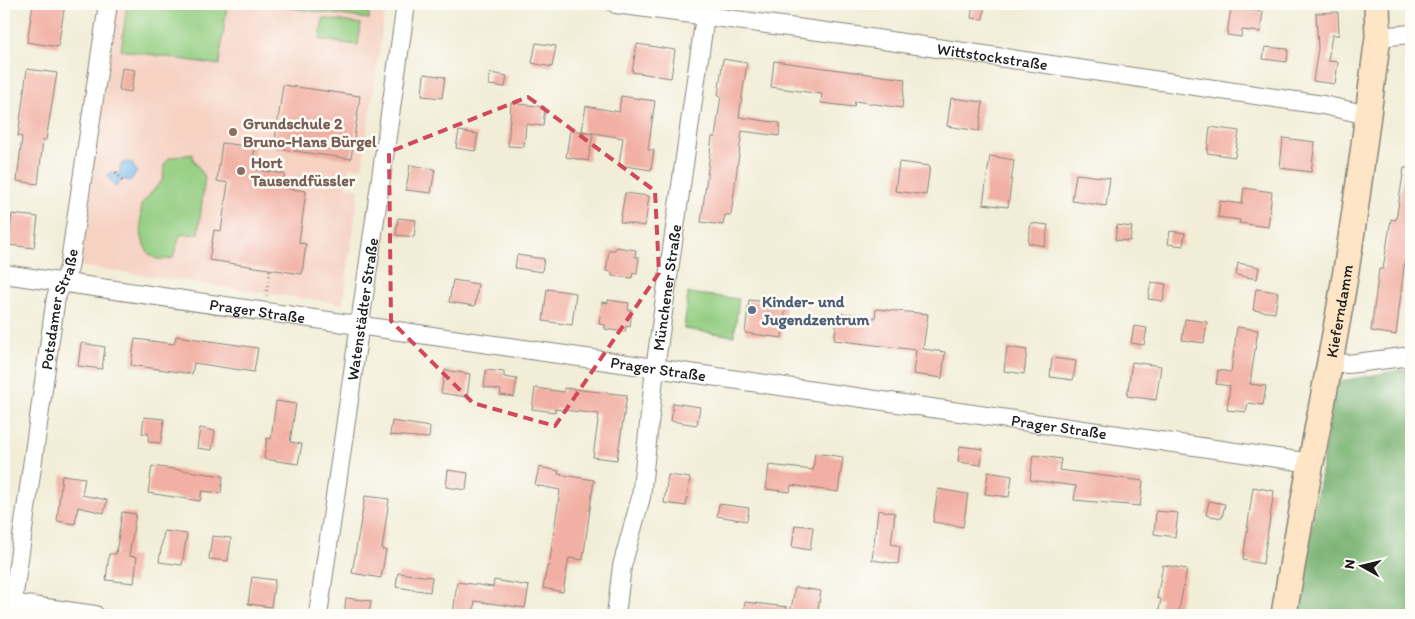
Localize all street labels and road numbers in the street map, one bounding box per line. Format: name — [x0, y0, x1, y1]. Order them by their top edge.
street label: Wittstockstraße — [936, 39, 1049, 74]
street label: Münchener Straße — [648, 223, 685, 352]
street label: Watenstädter Straße — [342, 236, 382, 382]
street label: Potsdamer Straße — [36, 248, 81, 371]
street label: Kieferndamm — [1321, 262, 1357, 359]
street label: Prager Straße — [208, 294, 306, 327]
street label: Prager Straße — [609, 352, 707, 385]
street label: Prager Straße — [1010, 410, 1108, 443]

